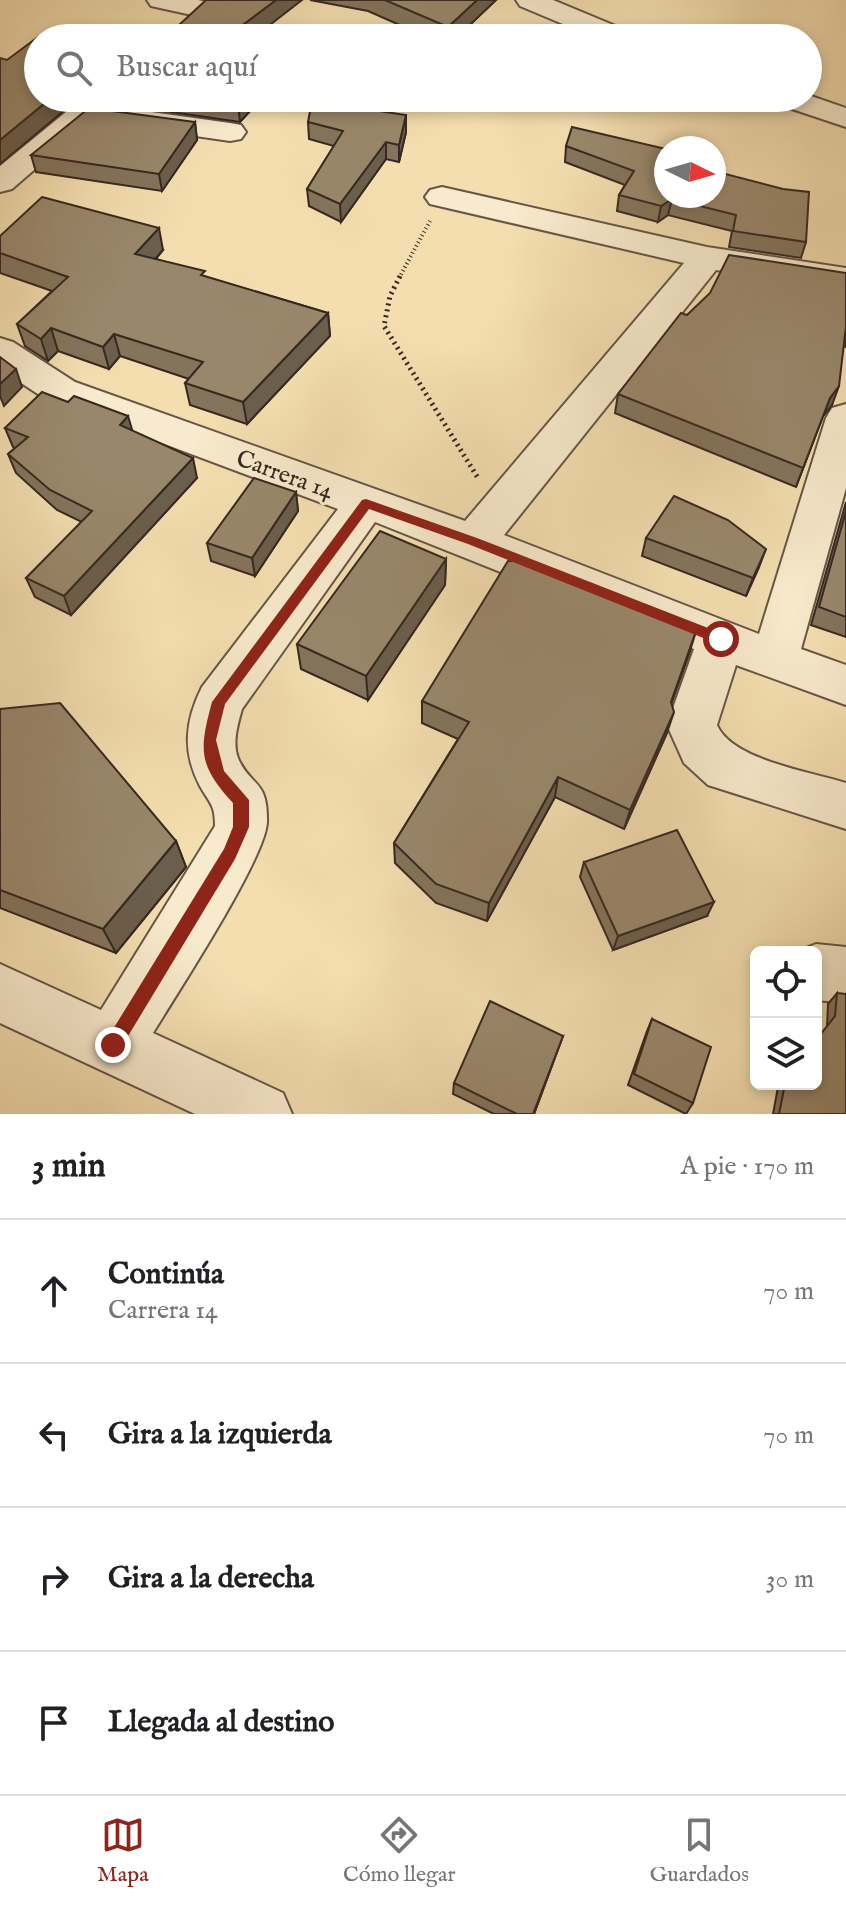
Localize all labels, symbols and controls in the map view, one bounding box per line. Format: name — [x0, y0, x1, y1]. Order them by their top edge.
search box — [24, 24, 822, 112]
icon: search — [52, 46, 96, 90]
text: Buscar aquí — [116, 49, 257, 87]
north arrow — [654, 136, 726, 208]
street label: Carrera 14 — [232, 444, 338, 507]
route start — [703, 621, 739, 657]
map controls — [750, 946, 822, 1090]
button: locate — [750, 946, 822, 1018]
button: layers — [750, 1018, 822, 1090]
route end — [95, 1027, 131, 1063]
text: 3 min — [32, 1145, 106, 1188]
text: A pie · 170 m — [681, 1150, 814, 1183]
text: Continúa — [108, 1256, 224, 1294]
icon: ahead — [32, 1269, 76, 1313]
text: 70 m — [763, 1275, 814, 1308]
text: Carrera 14 — [108, 1294, 218, 1327]
icon: left — [32, 1413, 76, 1457]
text: Gira a la izquierda — [108, 1416, 332, 1454]
text: 70 m — [763, 1419, 814, 1452]
icon: right — [32, 1557, 76, 1601]
text: Gira a la derecha — [108, 1560, 314, 1598]
text: 30 m — [766, 1563, 814, 1596]
icon: arrive — [32, 1701, 76, 1745]
text: Llegada al destino — [108, 1704, 334, 1742]
tab: Mapa — [97, 1813, 149, 1889]
tab: Cómo llegar — [343, 1813, 456, 1889]
tab: Guardados — [650, 1813, 749, 1889]

